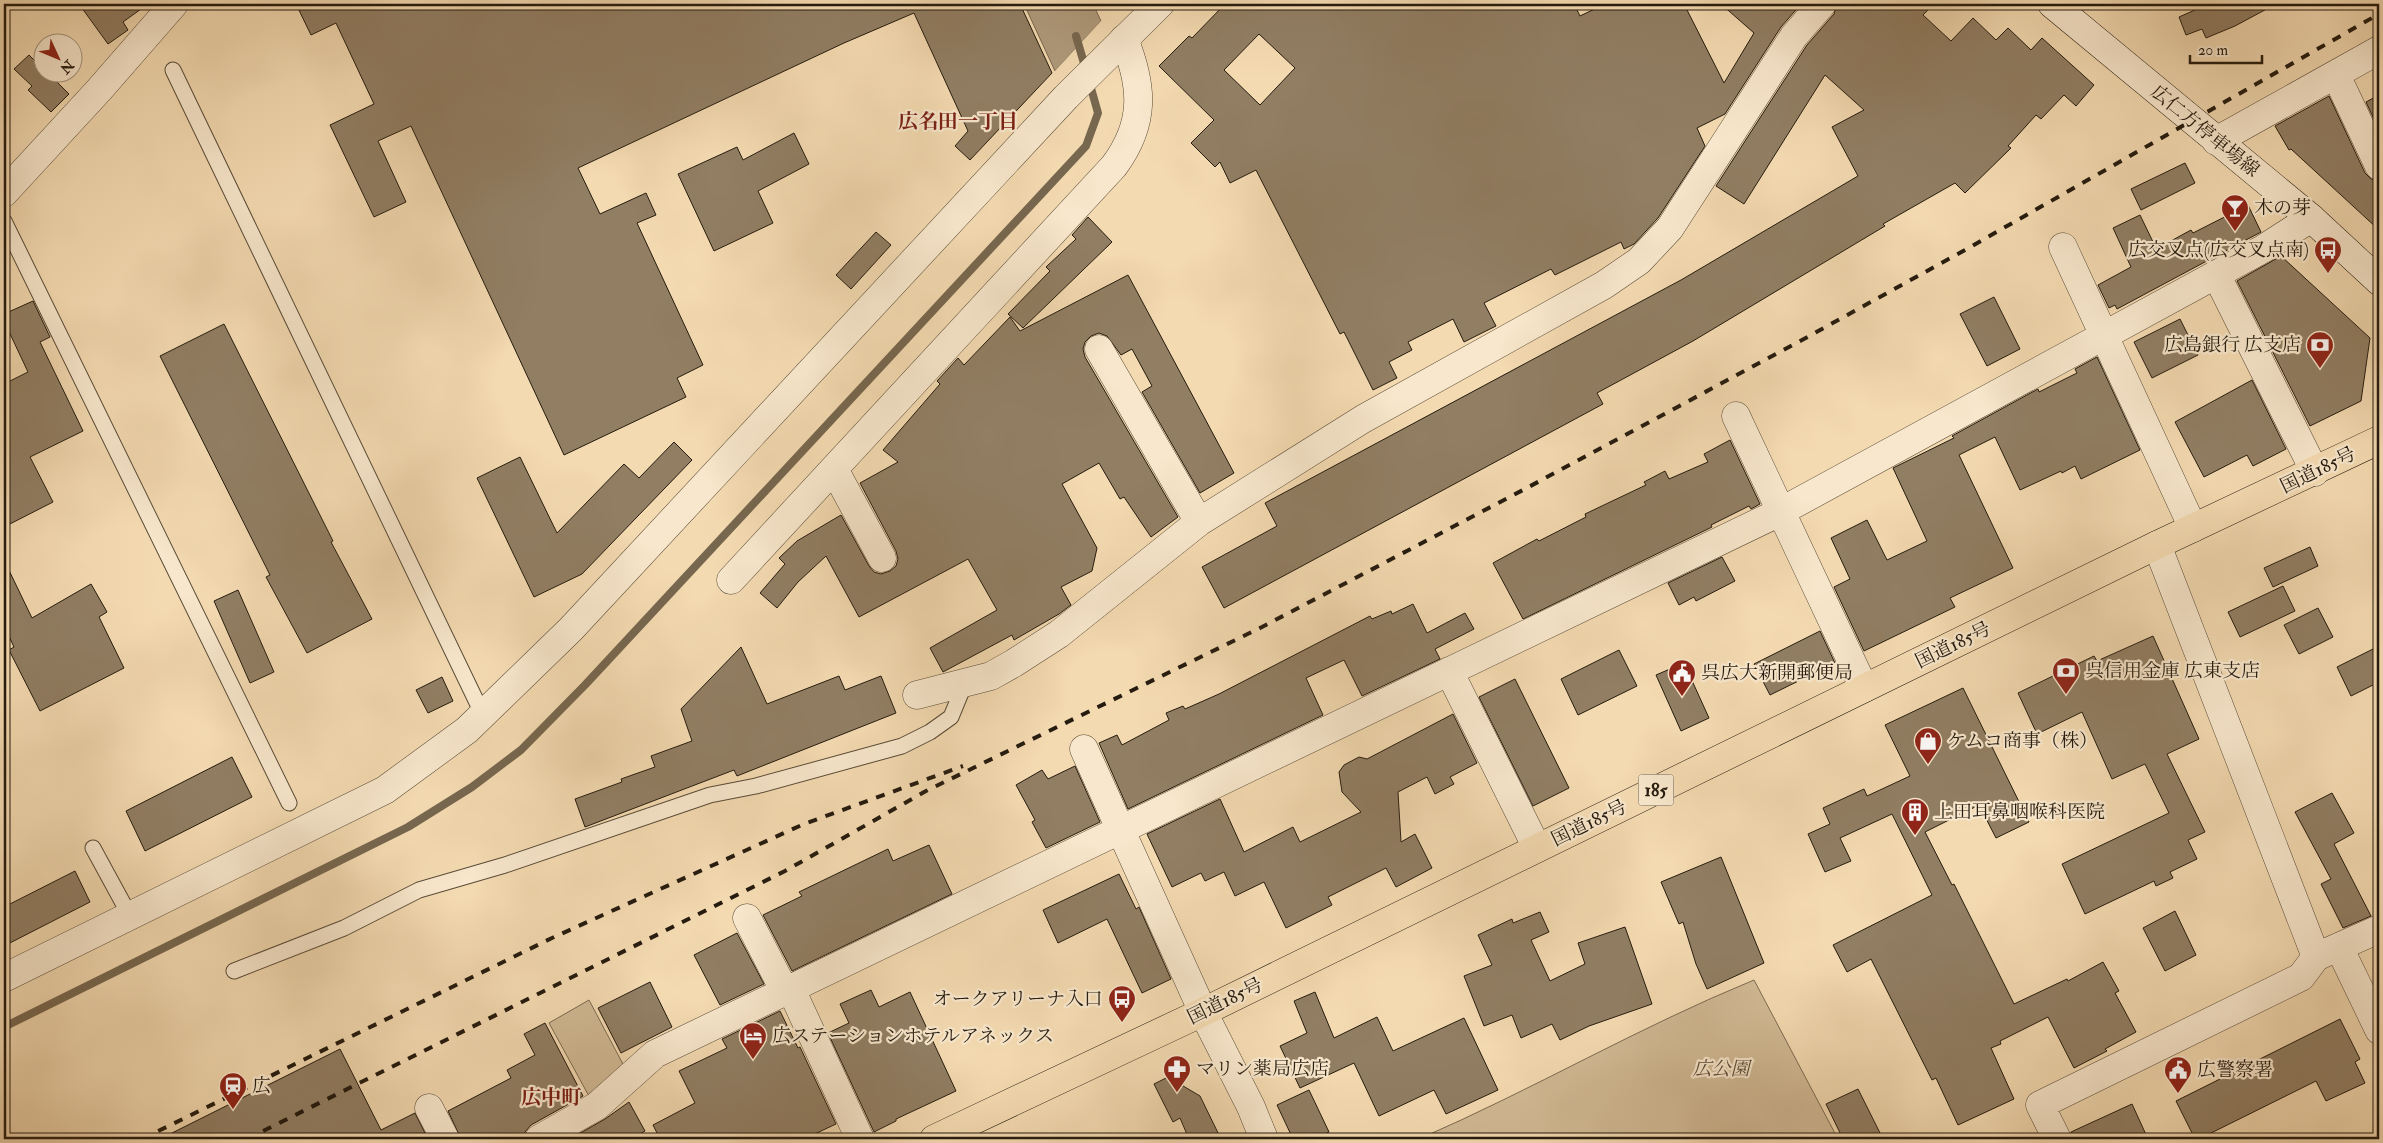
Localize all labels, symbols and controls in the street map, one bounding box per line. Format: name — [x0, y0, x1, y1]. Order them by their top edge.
north arrow — [32, 32, 82, 82]
scale bar — [2190, 32, 2263, 64]
text: 20 m — [2198, 41, 2228, 60]
text: N — [56, 56, 78, 77]
street label: 広仁方停車場線 — [2146, 80, 2264, 182]
district label: 広名田一丁目 — [898, 109, 1018, 134]
bar icon: 木の芽 — [2220, 193, 2250, 232]
place label: 木の芽 — [2254, 196, 2311, 220]
bus stop icon: 広交叉点(広交叉点南) — [2313, 235, 2343, 274]
place label: 広交叉点(広交叉点南) — [2128, 238, 2309, 262]
bank icon: 広島銀行 広支店 — [2305, 330, 2335, 369]
place label: 広島銀行 広支店 — [2164, 333, 2301, 357]
street label: 国道185号 — [2276, 441, 2360, 499]
street label: 国道185号 — [1911, 616, 1995, 674]
bank icon: 呉信用金庫 広東支店 — [2051, 656, 2081, 695]
public building icon: 呉広大新開郵便局 — [1667, 658, 1697, 697]
place label: 呉信用金庫 広東支店 — [2085, 659, 2260, 683]
place label: 呉広大新開郵便局 — [1701, 661, 1853, 685]
shop icon: ケムコ商事（株） — [1913, 726, 1943, 765]
place label: ケムコ商事（株） — [1947, 729, 2098, 753]
road number: 185 — [1638, 774, 1674, 806]
street label: 国道185号 — [1547, 794, 1631, 852]
building icon: 上田耳鼻咽喉科医院 — [1900, 797, 1930, 836]
place label: 上田耳鼻咽喉科医院 — [1934, 800, 2105, 824]
street label: 国道185号 — [1183, 972, 1267, 1030]
bus stop icon: オークアリーナ入口 — [1107, 984, 1137, 1023]
place label: オークアリーナ入口 — [933, 987, 1103, 1011]
hotel icon: 広ステーションホテルアネックス — [738, 1021, 768, 1060]
place label: 広ステーションホテルアネックス — [772, 1024, 1054, 1048]
pharmacy icon: マリン薬局広店 — [1162, 1054, 1192, 1093]
public building icon: 広警察署 — [2163, 1055, 2193, 1094]
place label: マリン薬局広店 — [1196, 1057, 1329, 1081]
park label: 広公園 — [1692, 1057, 1752, 1081]
place label: 広警察署 — [2197, 1058, 2273, 1082]
station icon: 広 — [218, 1071, 248, 1110]
place label: 広 — [252, 1074, 271, 1098]
district label: 広中町 — [521, 1085, 582, 1110]

